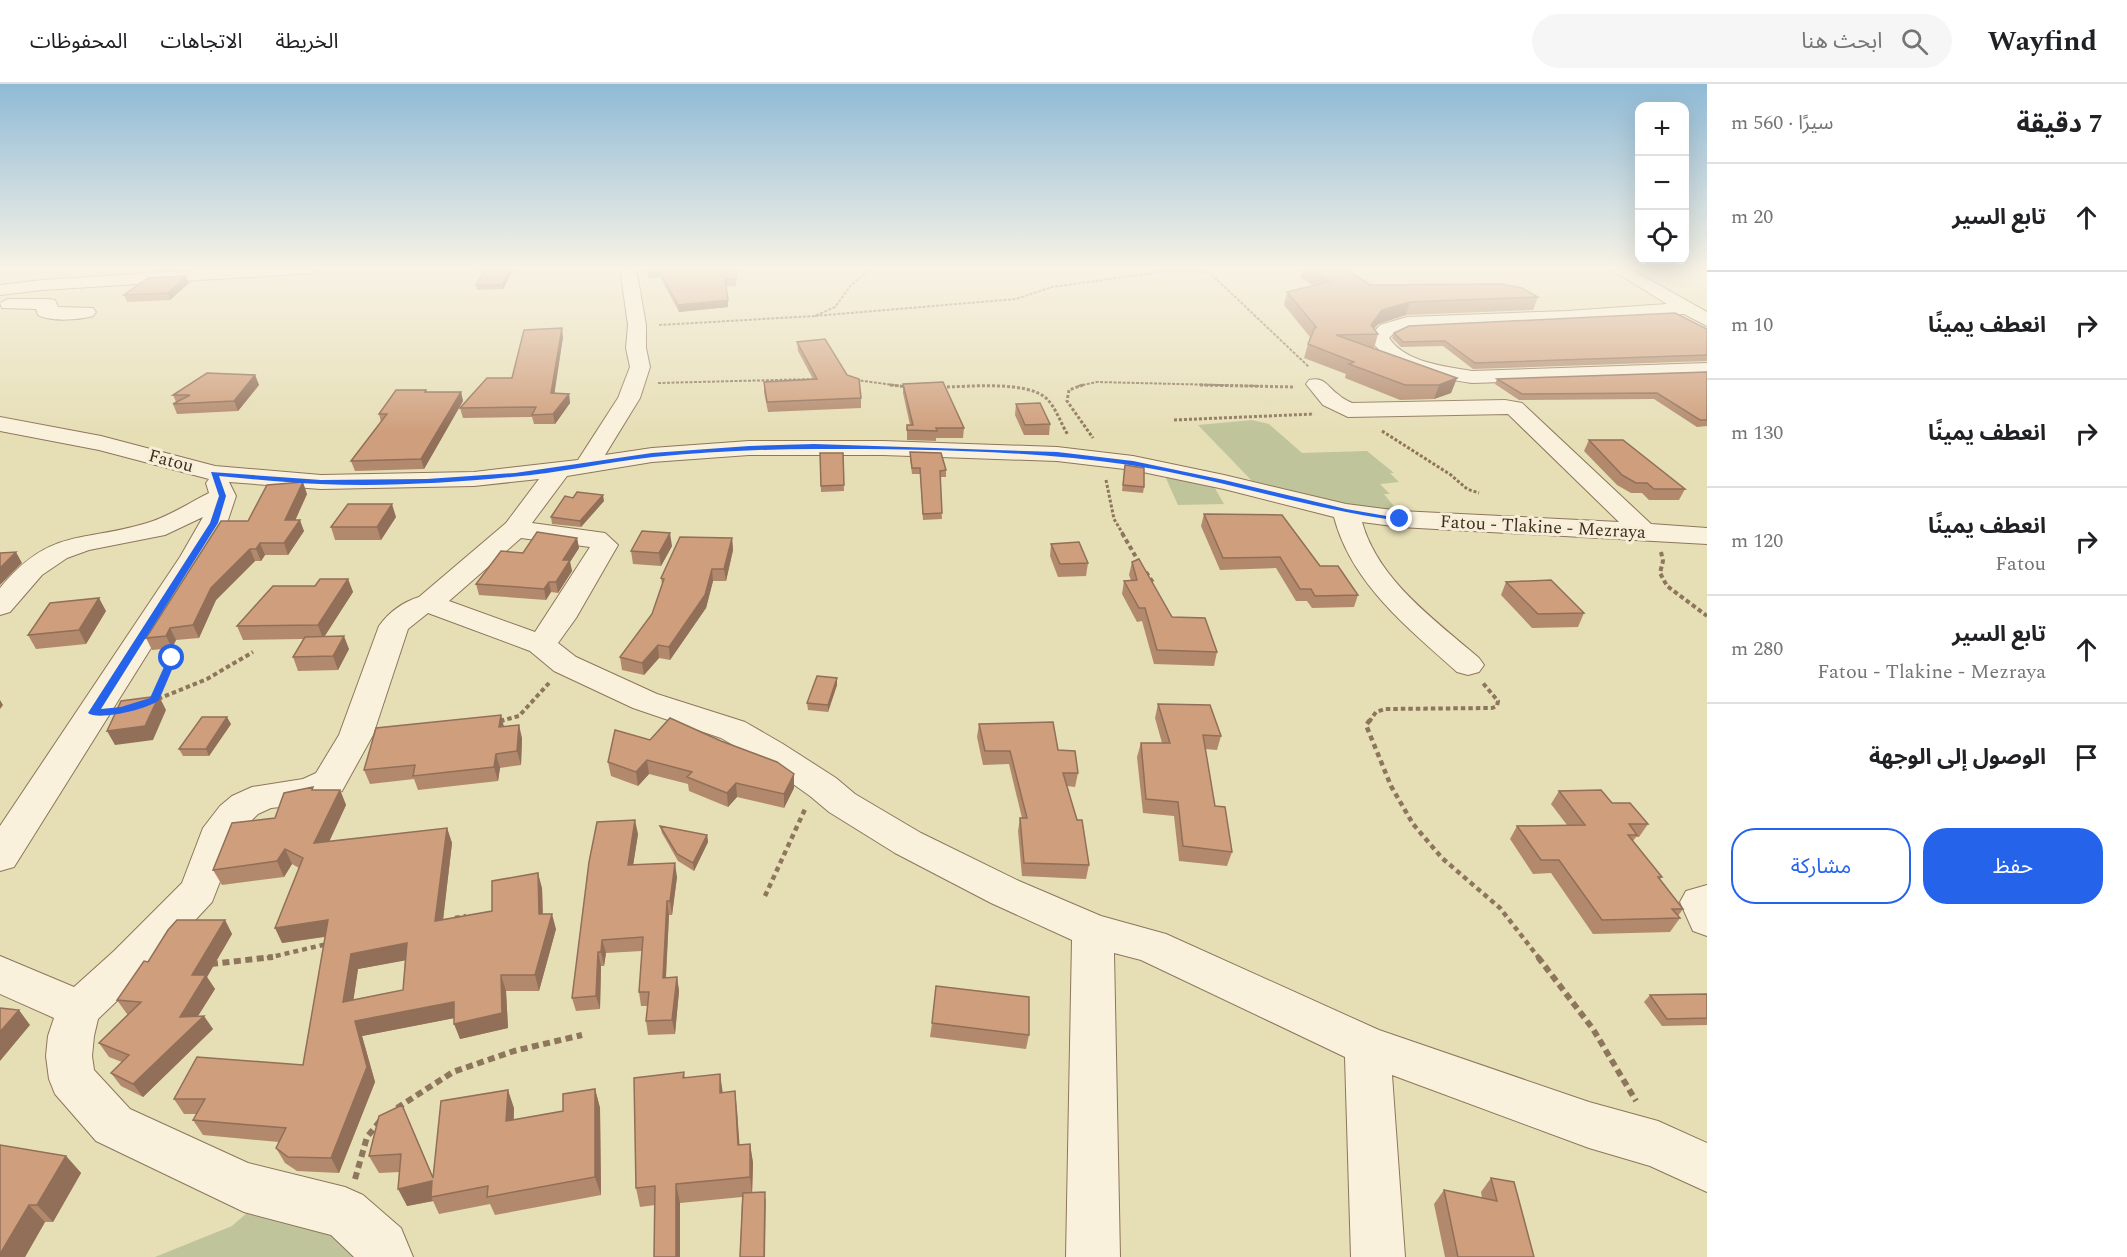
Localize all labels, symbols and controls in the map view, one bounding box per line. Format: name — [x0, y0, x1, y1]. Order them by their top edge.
search box — [1532, 14, 1952, 68]
text: Wayfind — [1988, 20, 2097, 63]
text: ابحث هنا — [1801, 25, 1883, 58]
icon: search — [1898, 25, 1931, 58]
text: المحفوظات — [30, 26, 127, 58]
text: الاتجاهات — [160, 26, 242, 58]
text: الخريطة — [275, 26, 338, 58]
map controls — [1635, 102, 1689, 264]
button: + — [1635, 102, 1689, 156]
text: 7 دقيقة — [2016, 104, 2103, 144]
text: سيرًا · 560 m — [1731, 108, 1834, 138]
button: − — [1635, 156, 1689, 210]
text: تابع السير — [1952, 201, 2046, 234]
icon: ahead — [2070, 201, 2103, 234]
text: 20 m — [1731, 202, 1773, 232]
button: locate — [1635, 210, 1689, 264]
text: انعطف يمينًا — [1928, 309, 2046, 342]
icon: right — [2070, 309, 2103, 342]
text: 10 m — [1731, 310, 1773, 340]
text: انعطف يمينًا — [1928, 417, 2046, 450]
icon: right — [2070, 417, 2103, 450]
text: 130 m — [1731, 418, 1783, 448]
street label: Fatou — [145, 442, 197, 480]
route end — [1386, 505, 1412, 531]
street label: Fatou - Tlakine - Mezraya — [1439, 508, 1647, 546]
text: انعطف يمينًا — [1928, 510, 2046, 543]
icon: right — [2070, 525, 2103, 558]
text: 120 m — [1731, 526, 1783, 556]
text: Fatou — [1995, 549, 2046, 579]
text: تابع السير — [1952, 618, 2046, 651]
icon: ahead — [2070, 633, 2103, 666]
text: 280 m — [1731, 634, 1783, 664]
route start — [158, 644, 184, 670]
text: Fatou - Tlakine - Mezraya — [1817, 657, 2046, 687]
text: الوصول إلى الوجهة — [1869, 741, 2046, 774]
icon: arrive — [2070, 741, 2103, 774]
button: مشاركة — [1731, 828, 1911, 904]
button: حفظ — [1923, 828, 2103, 904]

